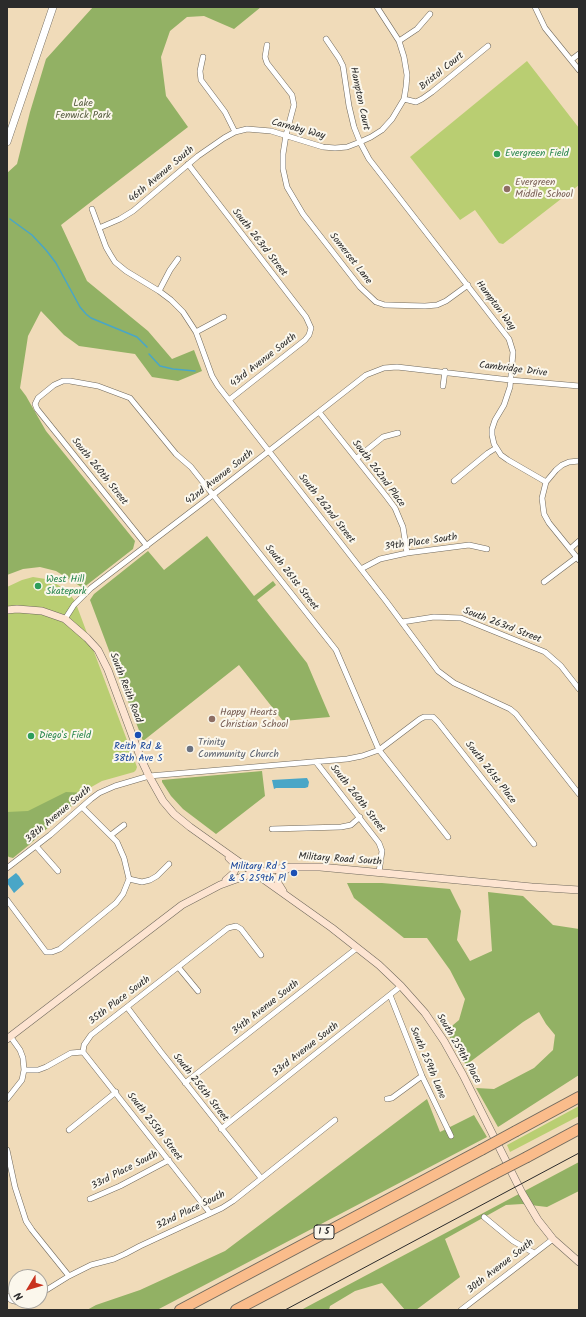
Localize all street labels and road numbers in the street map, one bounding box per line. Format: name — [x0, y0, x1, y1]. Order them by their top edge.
street label: Bristol Court — [417, 50, 467, 94]
street label: Hampton Court — [346, 66, 372, 132]
street label: Carnaby Way — [270, 117, 326, 143]
street label: 46th Avenue South — [127, 144, 197, 206]
street label: South 263rd Street — [229, 207, 289, 279]
street label: Somerset Lane — [326, 231, 374, 287]
street label: Hampton Way — [472, 279, 518, 333]
street label: 43rd Avenue South — [228, 331, 300, 391]
street label: Cambridge Drive — [478, 360, 548, 380]
street label: South 260th Street — [68, 436, 130, 508]
street label: South 262nd Place — [349, 438, 407, 510]
street label: 42nd Avenue South — [184, 448, 256, 508]
street label: South 262nd Street — [295, 472, 357, 546]
street label: 39th Place South — [384, 532, 458, 554]
street label: South 261st Street — [262, 543, 320, 613]
street label: South 263rd Street — [461, 606, 543, 646]
street label: South Reith Road — [106, 651, 144, 725]
street label: South 261st Place — [462, 739, 518, 807]
street label: South 260th Street — [327, 763, 387, 835]
street label: 38th Avenue South — [24, 784, 94, 846]
street label: Military Road South — [298, 851, 382, 869]
street label: 35th Place South — [87, 974, 153, 1028]
street label: 34th Avenue South — [230, 978, 302, 1038]
street label: South 259th Place — [433, 1012, 483, 1086]
street label: 33rd Avenue South — [270, 1020, 342, 1080]
street label: South 259th Lane — [406, 1025, 448, 1101]
street label: South 256th Street — [170, 1052, 230, 1124]
street label: South 255th Street — [124, 1091, 184, 1163]
street label: 33rd Place South — [90, 1149, 160, 1193]
street label: 32nd Place South — [155, 1189, 227, 1233]
road number: I 5 — [314, 1225, 334, 1239]
street label: 30th Avenue South — [465, 1237, 537, 1297]

